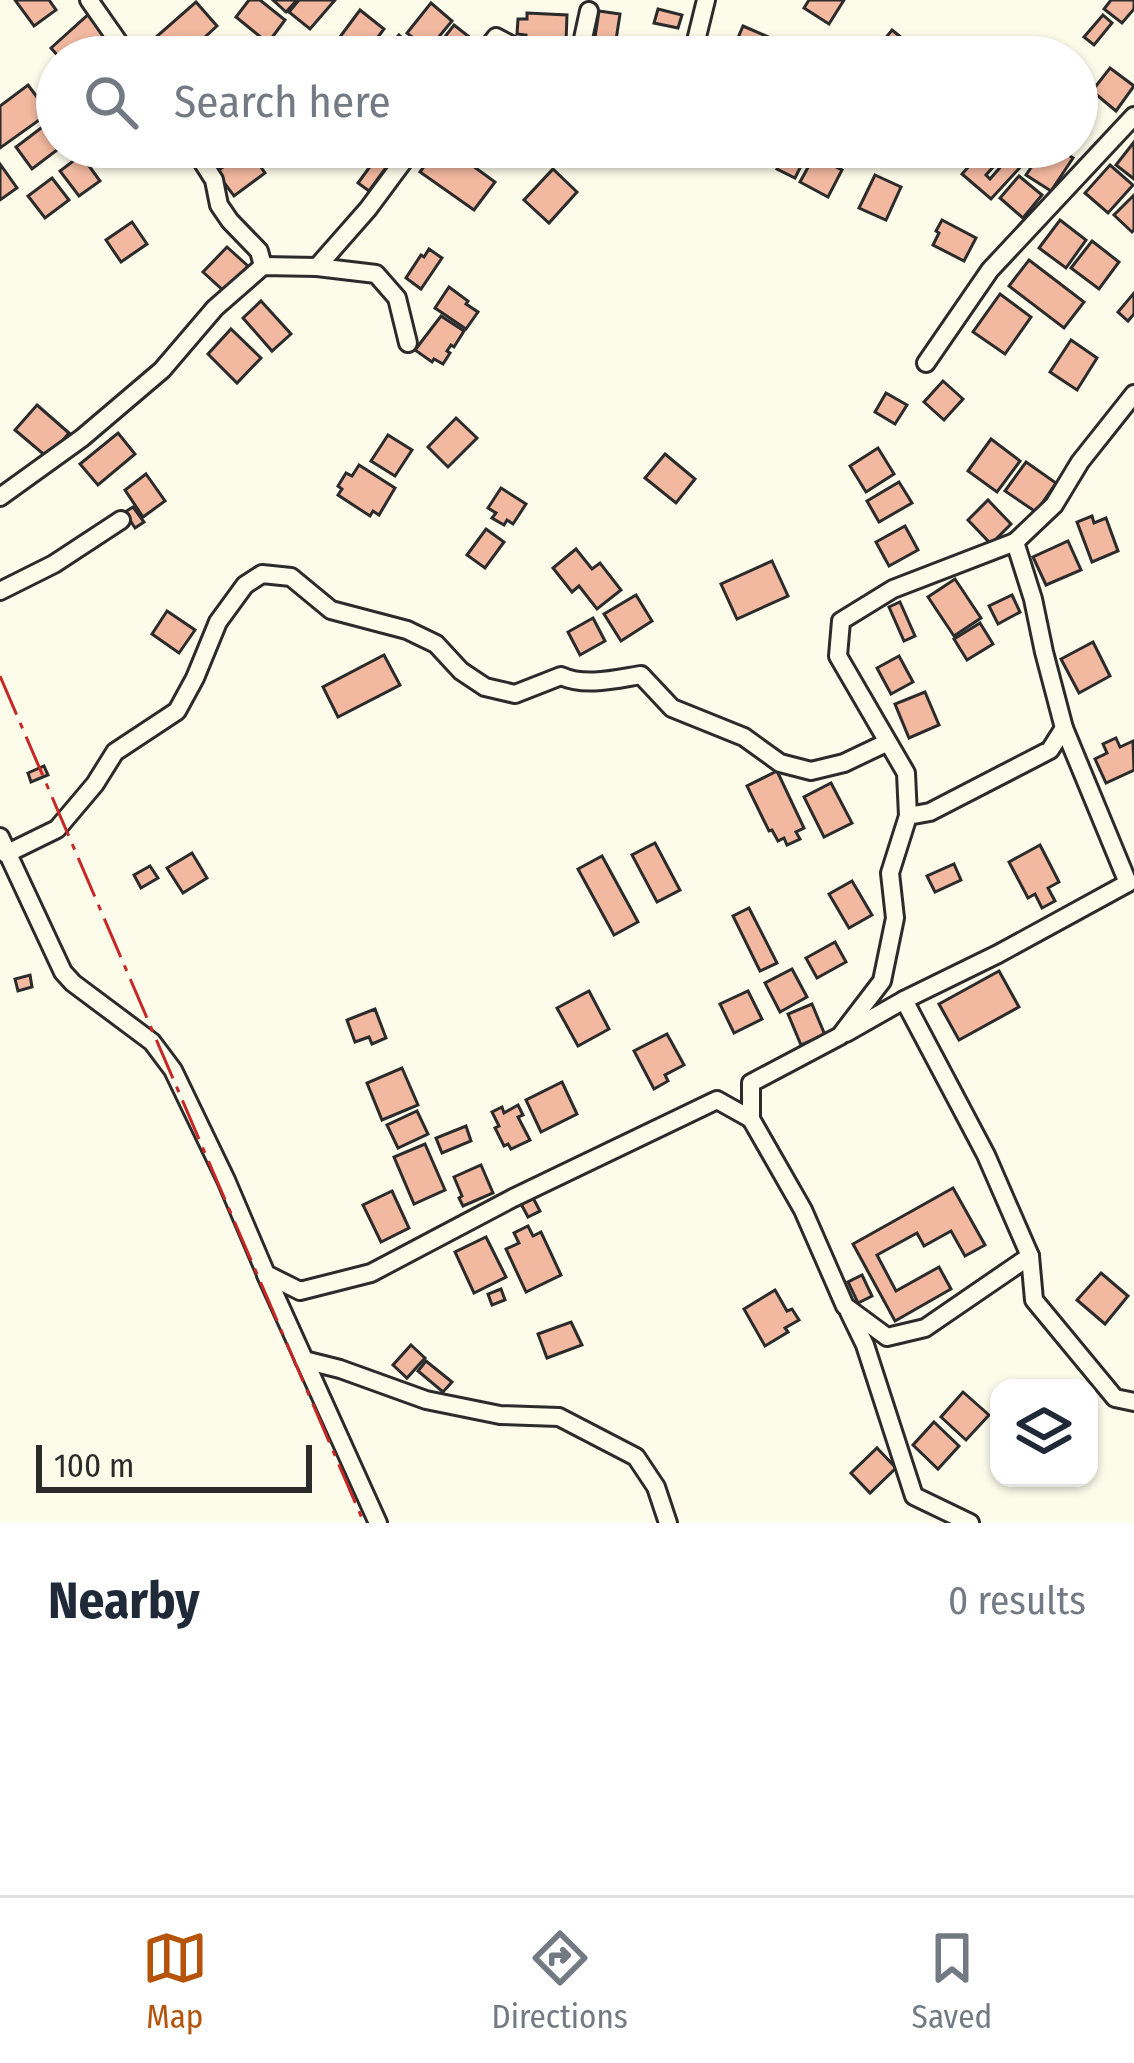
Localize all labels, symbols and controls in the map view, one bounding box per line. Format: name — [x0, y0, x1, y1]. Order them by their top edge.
search box — [36, 36, 1098, 168]
icon: search — [78, 69, 144, 135]
text: Search here — [174, 75, 391, 129]
map controls — [990, 1379, 1098, 1487]
button: layers — [990, 1379, 1098, 1487]
scale bar — [36, 1439, 312, 1492]
text: 100 m — [54, 1446, 134, 1486]
text: Nearby — [48, 1570, 200, 1632]
text: 0 results — [948, 1578, 1086, 1624]
tab: Map — [142, 1925, 208, 2037]
tab: Directions — [491, 1925, 628, 2037]
tab: Saved — [912, 1925, 992, 2037]

